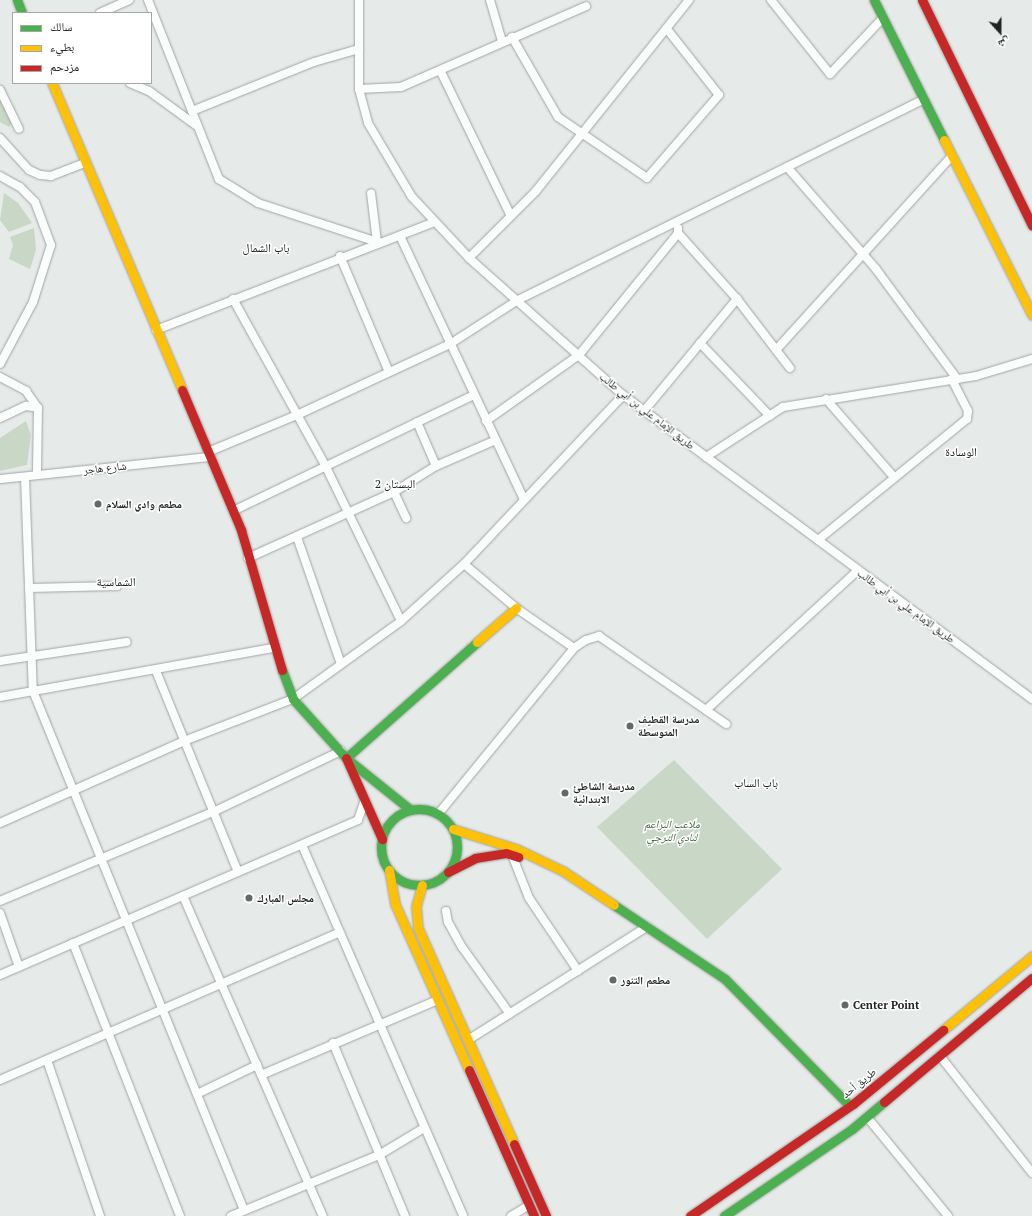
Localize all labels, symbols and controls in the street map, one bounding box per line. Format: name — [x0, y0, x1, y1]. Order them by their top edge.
legend — [12, 12, 152, 84]
north arrow — [980, 12, 1020, 52]
text: سالك — [50, 19, 72, 34]
text: ش — [996, 35, 1012, 52]
text: بطيء — [50, 39, 74, 54]
text: مزدحم — [50, 59, 79, 74]
district label: باب الشمال — [242, 241, 290, 255]
street label: طريق الإمام علي بن أبي طالب — [597, 370, 697, 452]
district label: الوسادة — [945, 445, 977, 459]
street label: شارع هاجر — [83, 459, 127, 477]
district label: البستان 2 — [375, 477, 415, 491]
place label: مطعم وادي السلام — [106, 497, 182, 511]
marker: مطعم وادي السلام — [93, 499, 103, 509]
street label: طريق الإمام علي بن أبي طالب — [855, 566, 957, 646]
district label: الشماسية — [97, 575, 135, 589]
place label: مدرسة القطيف المتوسطة — [638, 713, 699, 739]
marker: مدرسة القطيف المتوسطة — [625, 721, 635, 731]
district label: باب الساب — [734, 776, 778, 790]
place label: مدرسة الشاطئ الابتدائية — [573, 780, 635, 806]
marker: مدرسة الشاطئ الابتدائية — [560, 788, 570, 798]
park label: ملاعب البراعم لنادي الترجي — [644, 818, 700, 844]
place label: مجلس المبارك — [257, 891, 314, 905]
marker: مجلس المبارك — [244, 893, 254, 903]
place label: مطعم التنور — [621, 973, 670, 987]
marker: مطعم التنور — [608, 975, 618, 985]
place label: Center Point — [853, 998, 919, 1012]
marker: Center Point — [840, 1000, 850, 1010]
street label: طريق أحد — [839, 1065, 879, 1101]

